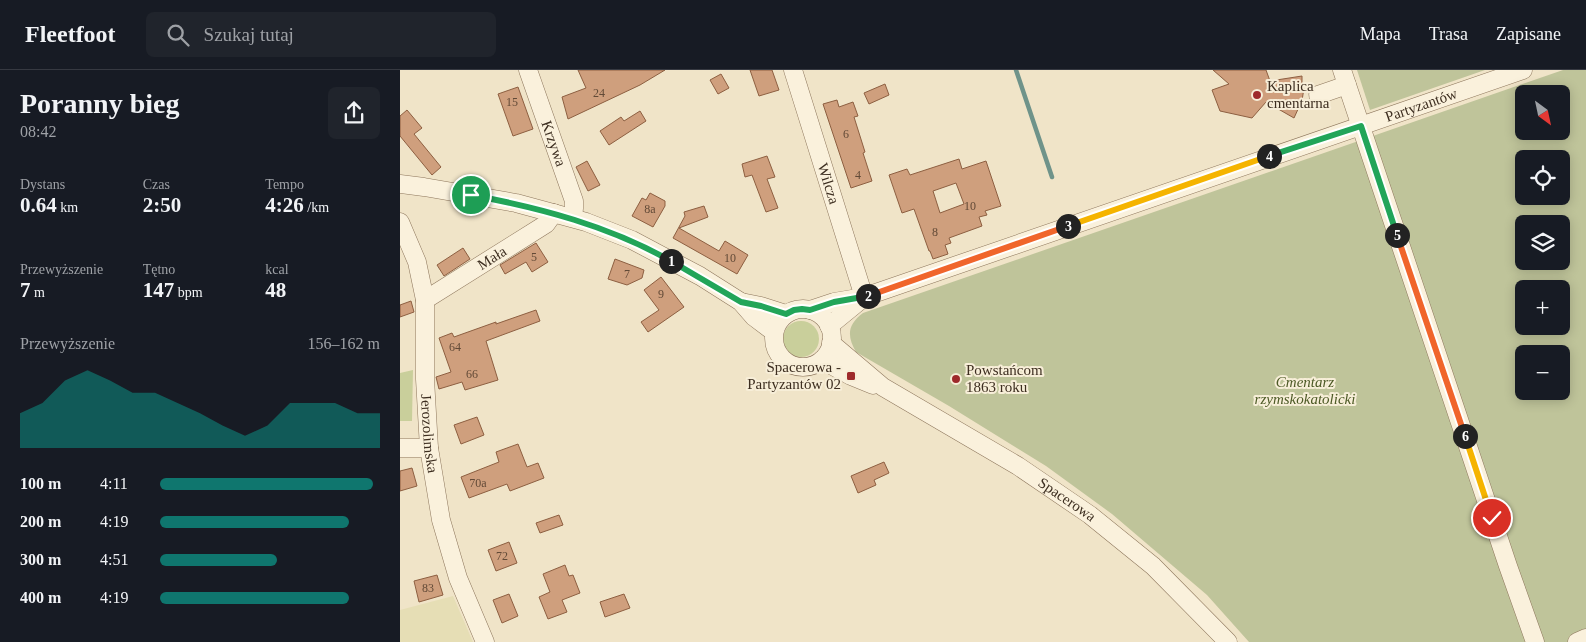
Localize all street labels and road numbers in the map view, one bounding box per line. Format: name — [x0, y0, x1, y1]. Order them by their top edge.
street label: Partyzantów — [1383, 85, 1459, 125]
street label: Krzywa — [538, 119, 569, 169]
street label: Wilcza — [815, 161, 843, 206]
street label: Mała — [475, 243, 509, 273]
street label: Jerozolimska — [418, 394, 441, 474]
street label: Spacerowa — [1035, 474, 1099, 525]

